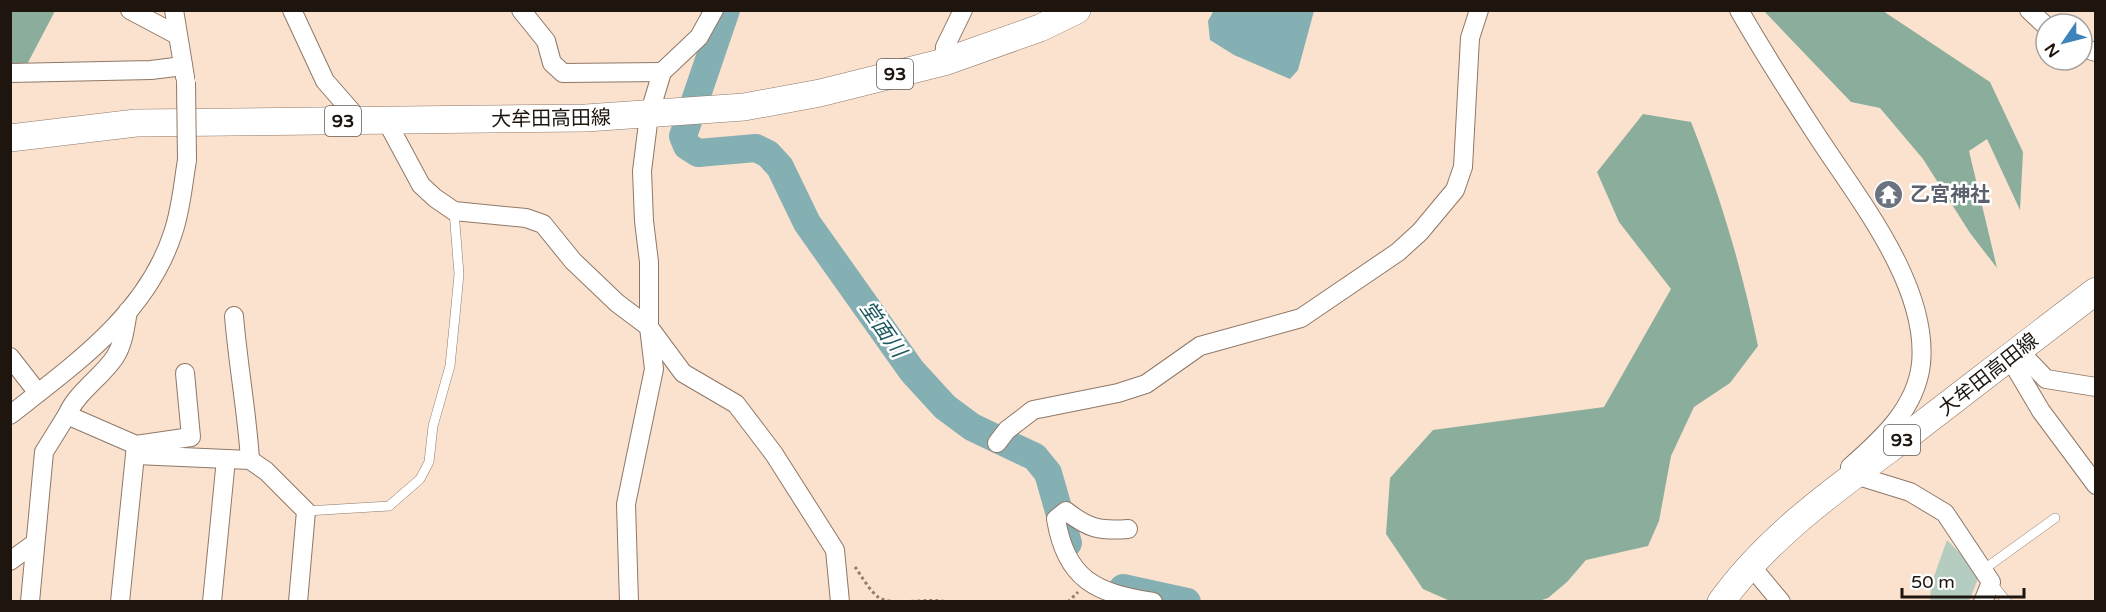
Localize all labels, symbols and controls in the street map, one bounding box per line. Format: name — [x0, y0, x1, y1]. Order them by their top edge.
north arrow — [2034, 12, 2094, 72]
text: N — [2041, 39, 2064, 61]
road number: 93 — [877, 59, 913, 89]
road number: 93 — [325, 106, 361, 136]
street label: 大牟田高田線 — [491, 106, 611, 132]
temple icon: 乙宮神社 — [1873, 178, 1905, 210]
place label: 乙宮神社 — [1910, 183, 1990, 207]
water label: 堂面川 — [854, 296, 912, 364]
street label: 大牟田高田線 — [1934, 328, 2043, 421]
road number: 93 — [1884, 425, 1920, 455]
scale bar — [1902, 561, 2024, 599]
text: 50 m — [1911, 571, 1955, 593]

